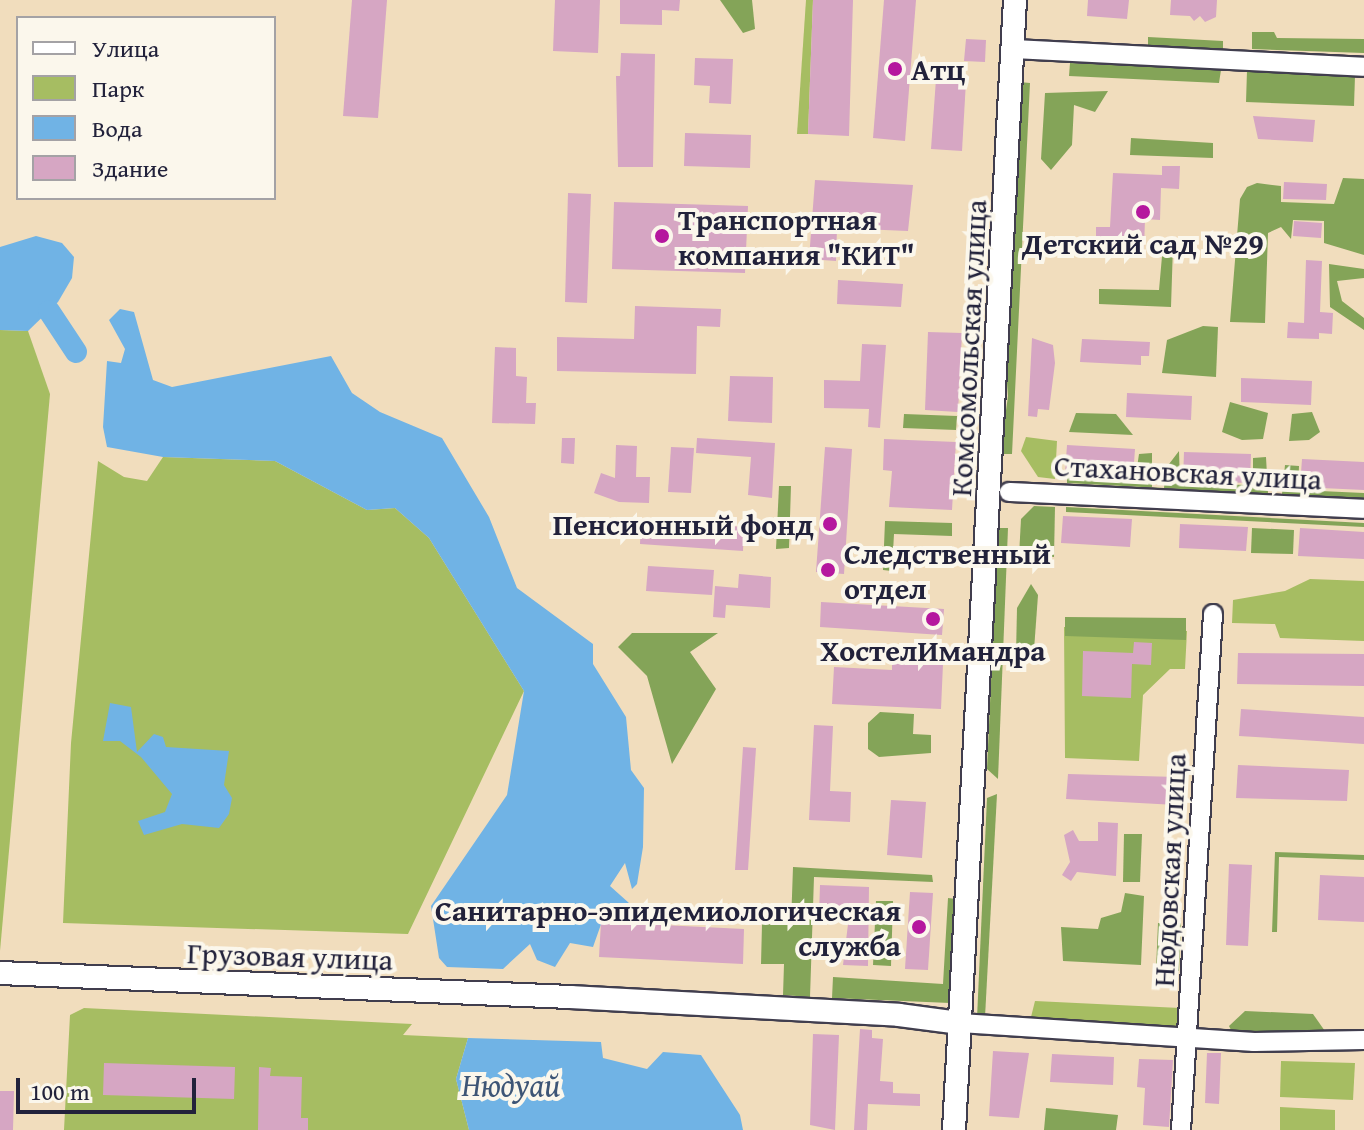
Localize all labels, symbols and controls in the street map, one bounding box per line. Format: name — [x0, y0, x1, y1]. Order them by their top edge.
legend — [16, 16, 276, 200]
text: Улица — [92, 31, 159, 66]
place label: Атц — [911, 51, 965, 87]
marker: Атц — [886, 60, 904, 78]
text: Парк — [92, 71, 144, 106]
text: Вода — [92, 111, 142, 146]
text: Здание — [92, 151, 168, 186]
street label: Комсомольская улица — [942, 199, 994, 497]
place label: Транспортная компания "КИТ" — [678, 201, 915, 272]
marker: Детский сад №29 — [1134, 203, 1152, 221]
place label: Детский сад №29 — [1022, 225, 1264, 261]
marker: Транспортная компания "КИТ" — [653, 227, 671, 245]
street label: Стахановская улица — [1053, 447, 1323, 497]
place label: Пенсионный фонд — [553, 506, 814, 542]
marker: Пенсионный фонд — [821, 515, 839, 533]
place label: Следственный отдел — [844, 535, 1051, 606]
marker: Следственный отдел — [819, 561, 837, 579]
marker: ХостелИмандра — [924, 610, 942, 628]
place label: ХостелИмандра — [820, 632, 1046, 668]
street label: Нюдовская улица — [1145, 752, 1193, 988]
place label: Санитарно-эпидемиологическая служба — [435, 892, 901, 962]
marker: Санитарно-эпидемиологическая служба — [908, 916, 930, 938]
street label: Грузовая улица — [186, 934, 394, 978]
scale bar — [20, 1062, 200, 1112]
water label: Нюдуай — [462, 1066, 560, 1104]
text: 100 m — [30, 1074, 90, 1109]

